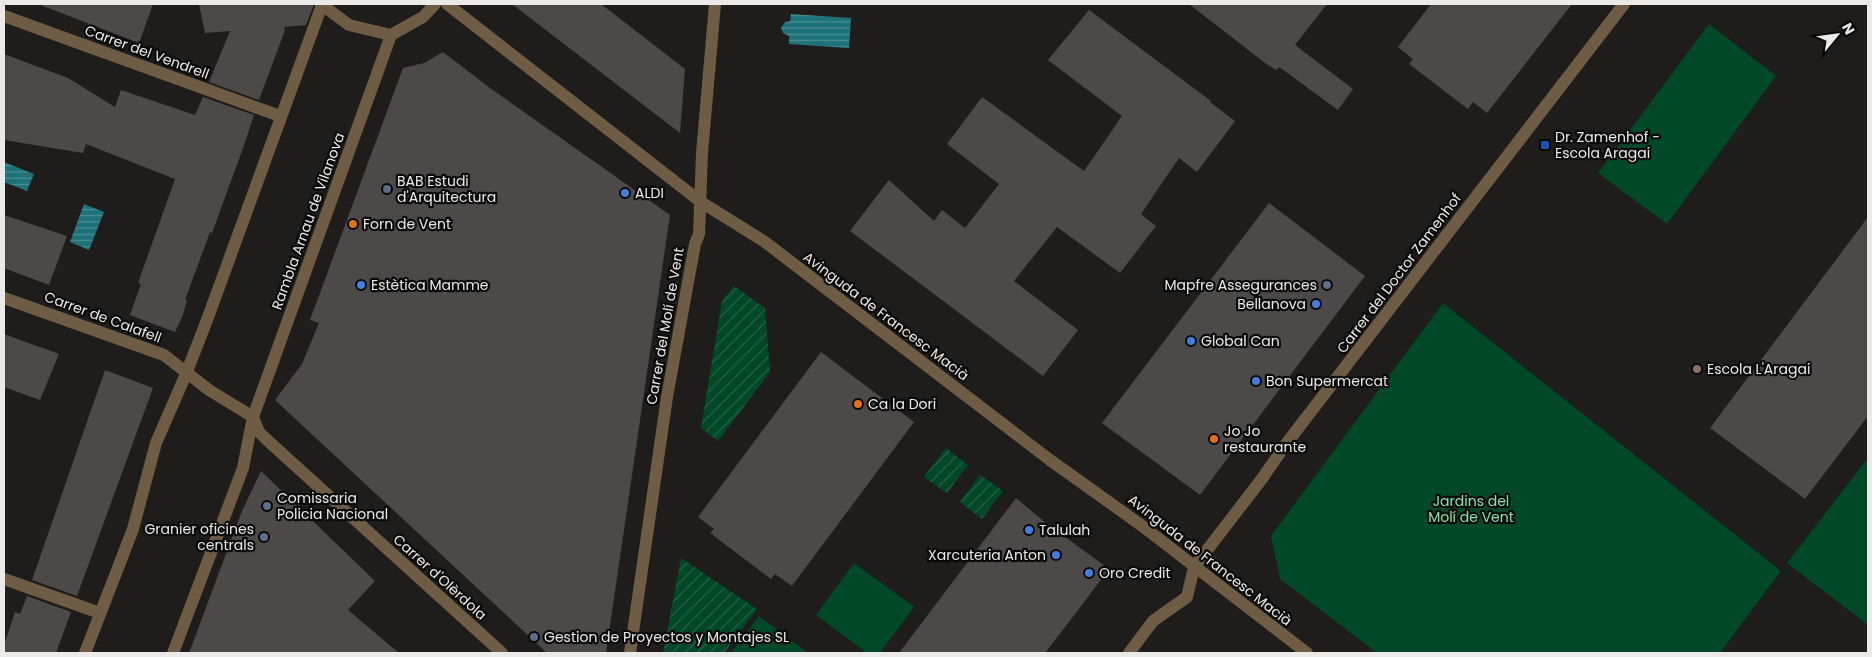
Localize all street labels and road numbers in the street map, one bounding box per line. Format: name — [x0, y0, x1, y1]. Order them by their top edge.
street label: Carrer del Vendrell — [82, 20, 212, 84]
street label: Rambla Arnau de Vilanova — [267, 130, 349, 312]
street label: Carrer del Doctor Zamenhof — [1332, 189, 1466, 357]
street label: Carrer del Molí de Vent — [641, 246, 689, 406]
street label: Avinguda de Francesc Macià — [799, 247, 973, 385]
street label: Carrer de Calafell — [42, 286, 164, 348]
street label: Avinguda de Francesc Macià — [1124, 490, 1296, 630]
street label: Carrer d'Olèrdola — [389, 530, 491, 624]

